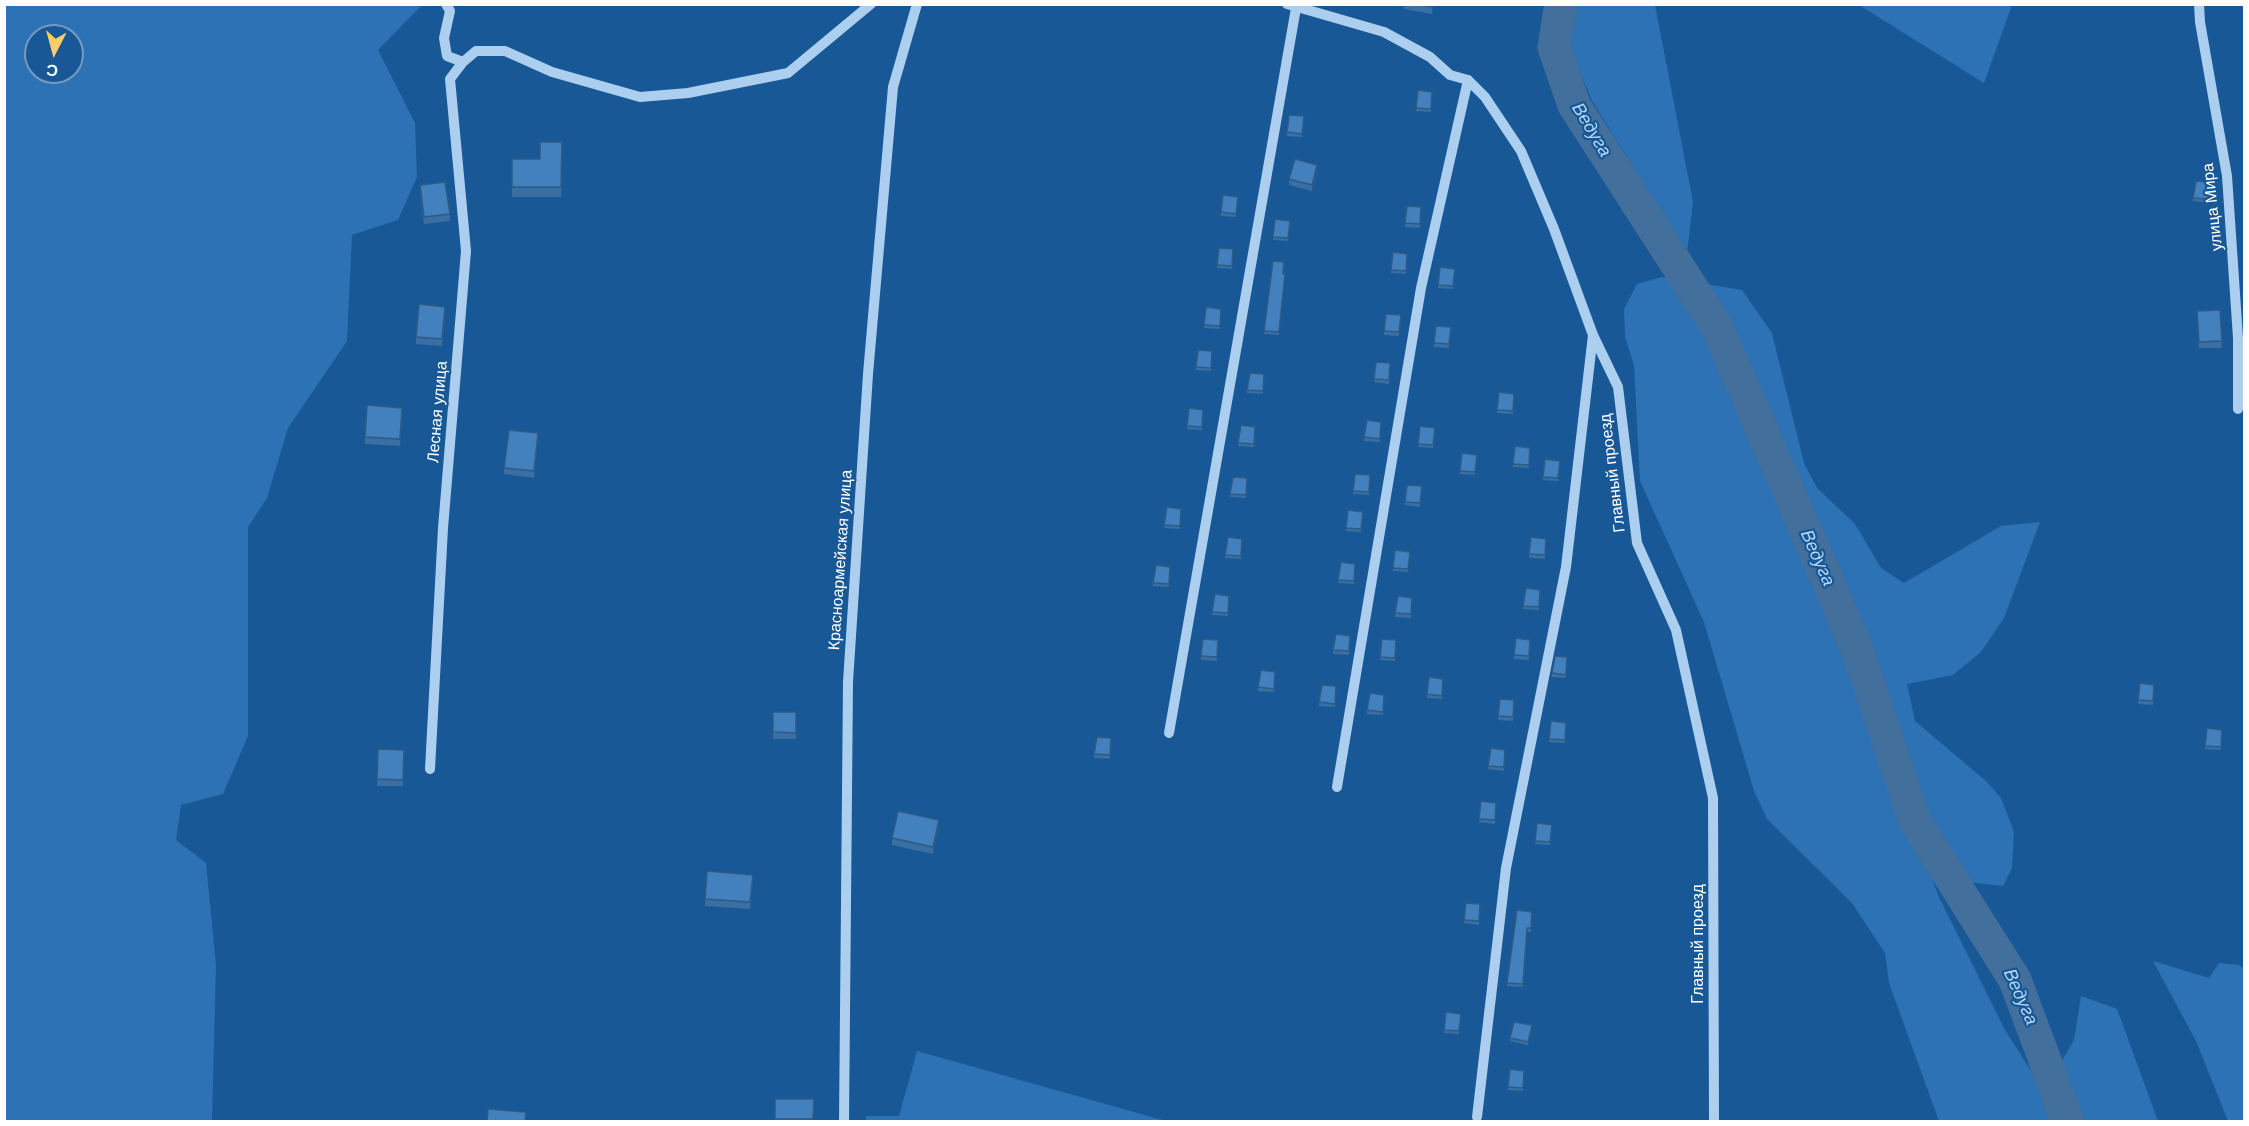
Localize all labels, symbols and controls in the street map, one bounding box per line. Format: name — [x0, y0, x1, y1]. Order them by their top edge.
north arrow — [24, 24, 84, 84]
text: С — [46, 61, 59, 79]
water label: Ведуга — [1566, 99, 1616, 161]
street label: улица Мира — [2199, 162, 2227, 252]
street label: Лесная улица — [424, 360, 452, 464]
street label: Главный проезд — [1596, 413, 1630, 533]
street label: Красноармейская улица — [825, 469, 857, 651]
water label: Ведуга — [1795, 527, 1839, 589]
street label: Главный проезд — [1689, 884, 1709, 1004]
water label: Ведуга — [1998, 966, 2042, 1028]

